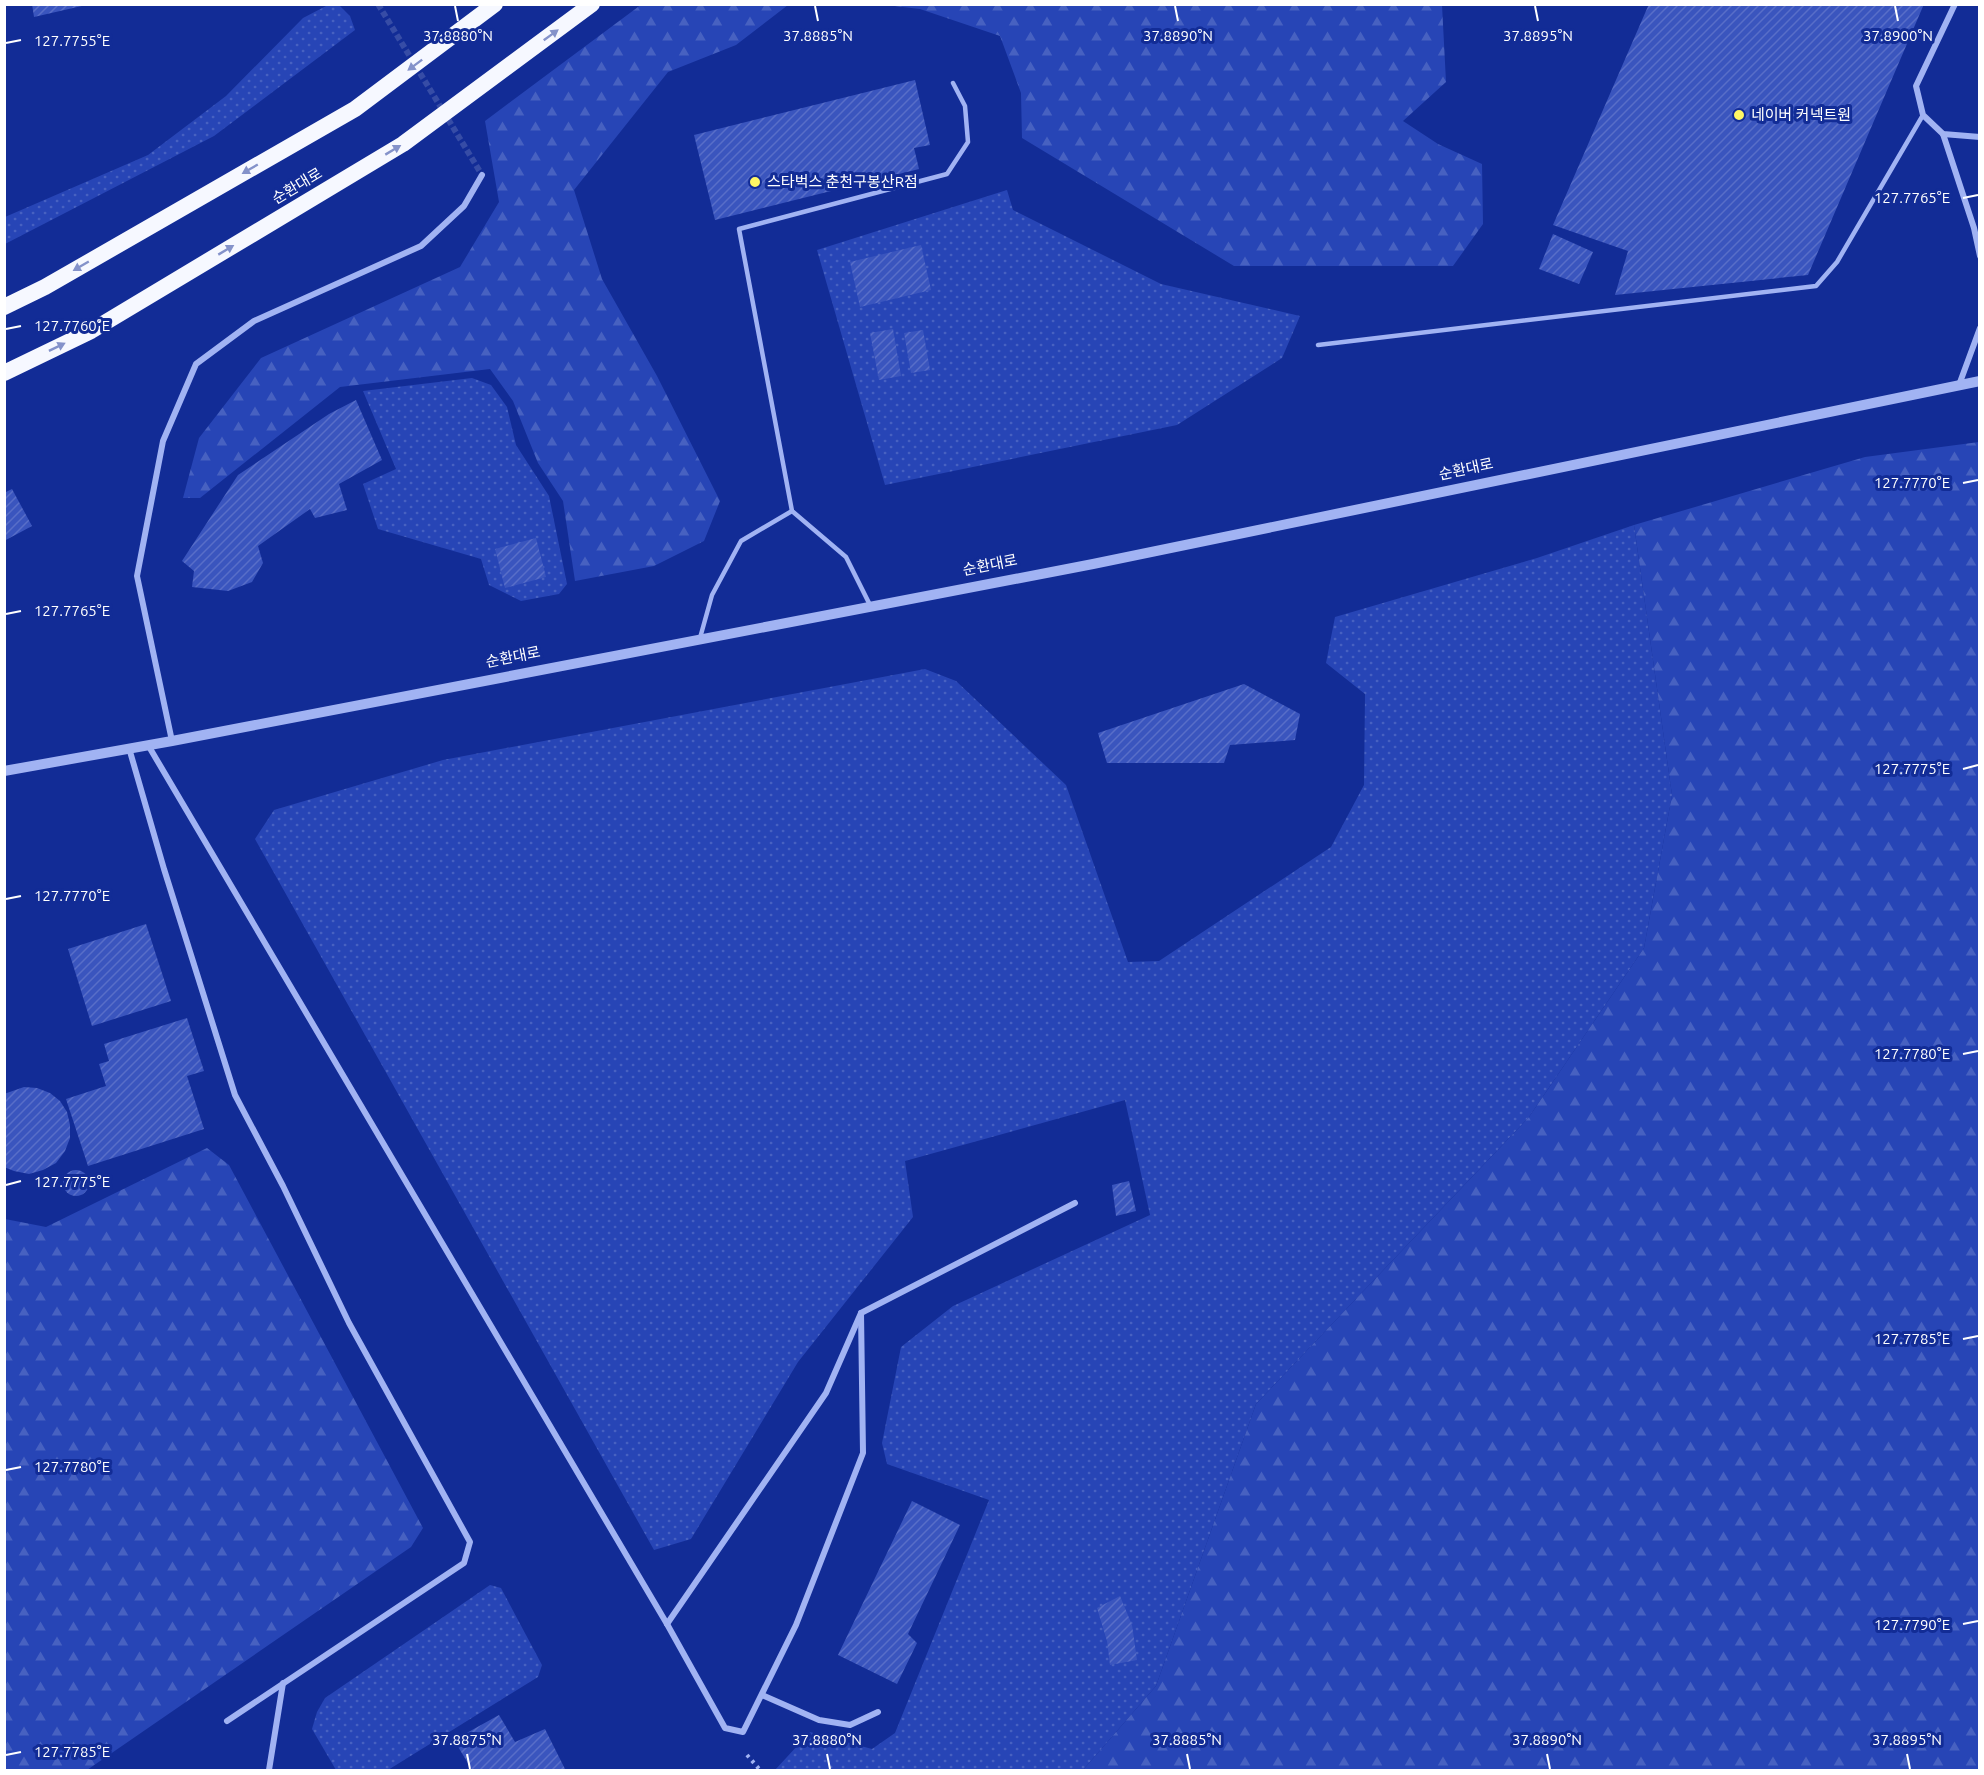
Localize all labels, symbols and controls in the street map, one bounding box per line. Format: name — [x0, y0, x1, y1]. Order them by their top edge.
text: 37.8880°N — [423, 27, 493, 44]
text: 37.8885°N — [783, 27, 853, 44]
text: 37.8890°N — [1143, 27, 1213, 44]
text: 37.8895°N — [1503, 27, 1573, 44]
text: 37.8900°N — [1863, 27, 1933, 44]
one-way arrow — [542, 29, 558, 41]
text: 127.7755°E — [34, 32, 110, 49]
one-way arrow — [407, 58, 422, 70]
place label: 네이버 커넥트원 — [1751, 106, 1851, 123]
marker: 네이버 커넥트원 — [1732, 108, 1746, 122]
one-way arrow — [385, 145, 402, 155]
one-way arrow — [242, 164, 259, 174]
street label: 순환대로 — [269, 164, 325, 207]
place label: 스타벅스 춘천구봉산R점 — [767, 173, 918, 190]
marker: 스타벅스 춘천구봉산R점 — [748, 175, 762, 189]
text: 127.7765°E — [1874, 189, 1950, 206]
one-way arrow — [218, 245, 235, 255]
one-way arrow — [73, 261, 90, 271]
text: 127.7760°E — [34, 317, 110, 334]
one-way arrow — [48, 343, 66, 353]
street label: 순환대로 — [1437, 454, 1495, 483]
text: 127.7770°E — [1874, 474, 1950, 491]
street label: 순환대로 — [961, 551, 1019, 578]
text: 127.7765°E — [34, 602, 110, 619]
street label: 순환대로 — [484, 643, 542, 670]
text: 127.7775°E — [1874, 760, 1950, 777]
text: 127.7770°E — [34, 887, 110, 904]
text: 127.7780°E — [1874, 1045, 1950, 1062]
text: 127.7775°E — [34, 1173, 110, 1190]
text: 127.7785°E — [1874, 1330, 1950, 1347]
text: 127.7780°E — [34, 1458, 110, 1475]
text: 127.7790°E — [1874, 1616, 1950, 1633]
text: 37.8875°N — [432, 1731, 502, 1748]
text: 37.8880°N — [792, 1731, 862, 1748]
text: 37.8885°N — [1152, 1731, 1222, 1748]
text: 37.8890°N — [1512, 1731, 1582, 1748]
text: 37.8895°N — [1872, 1731, 1942, 1748]
text: 127.7785°E — [34, 1743, 110, 1760]

